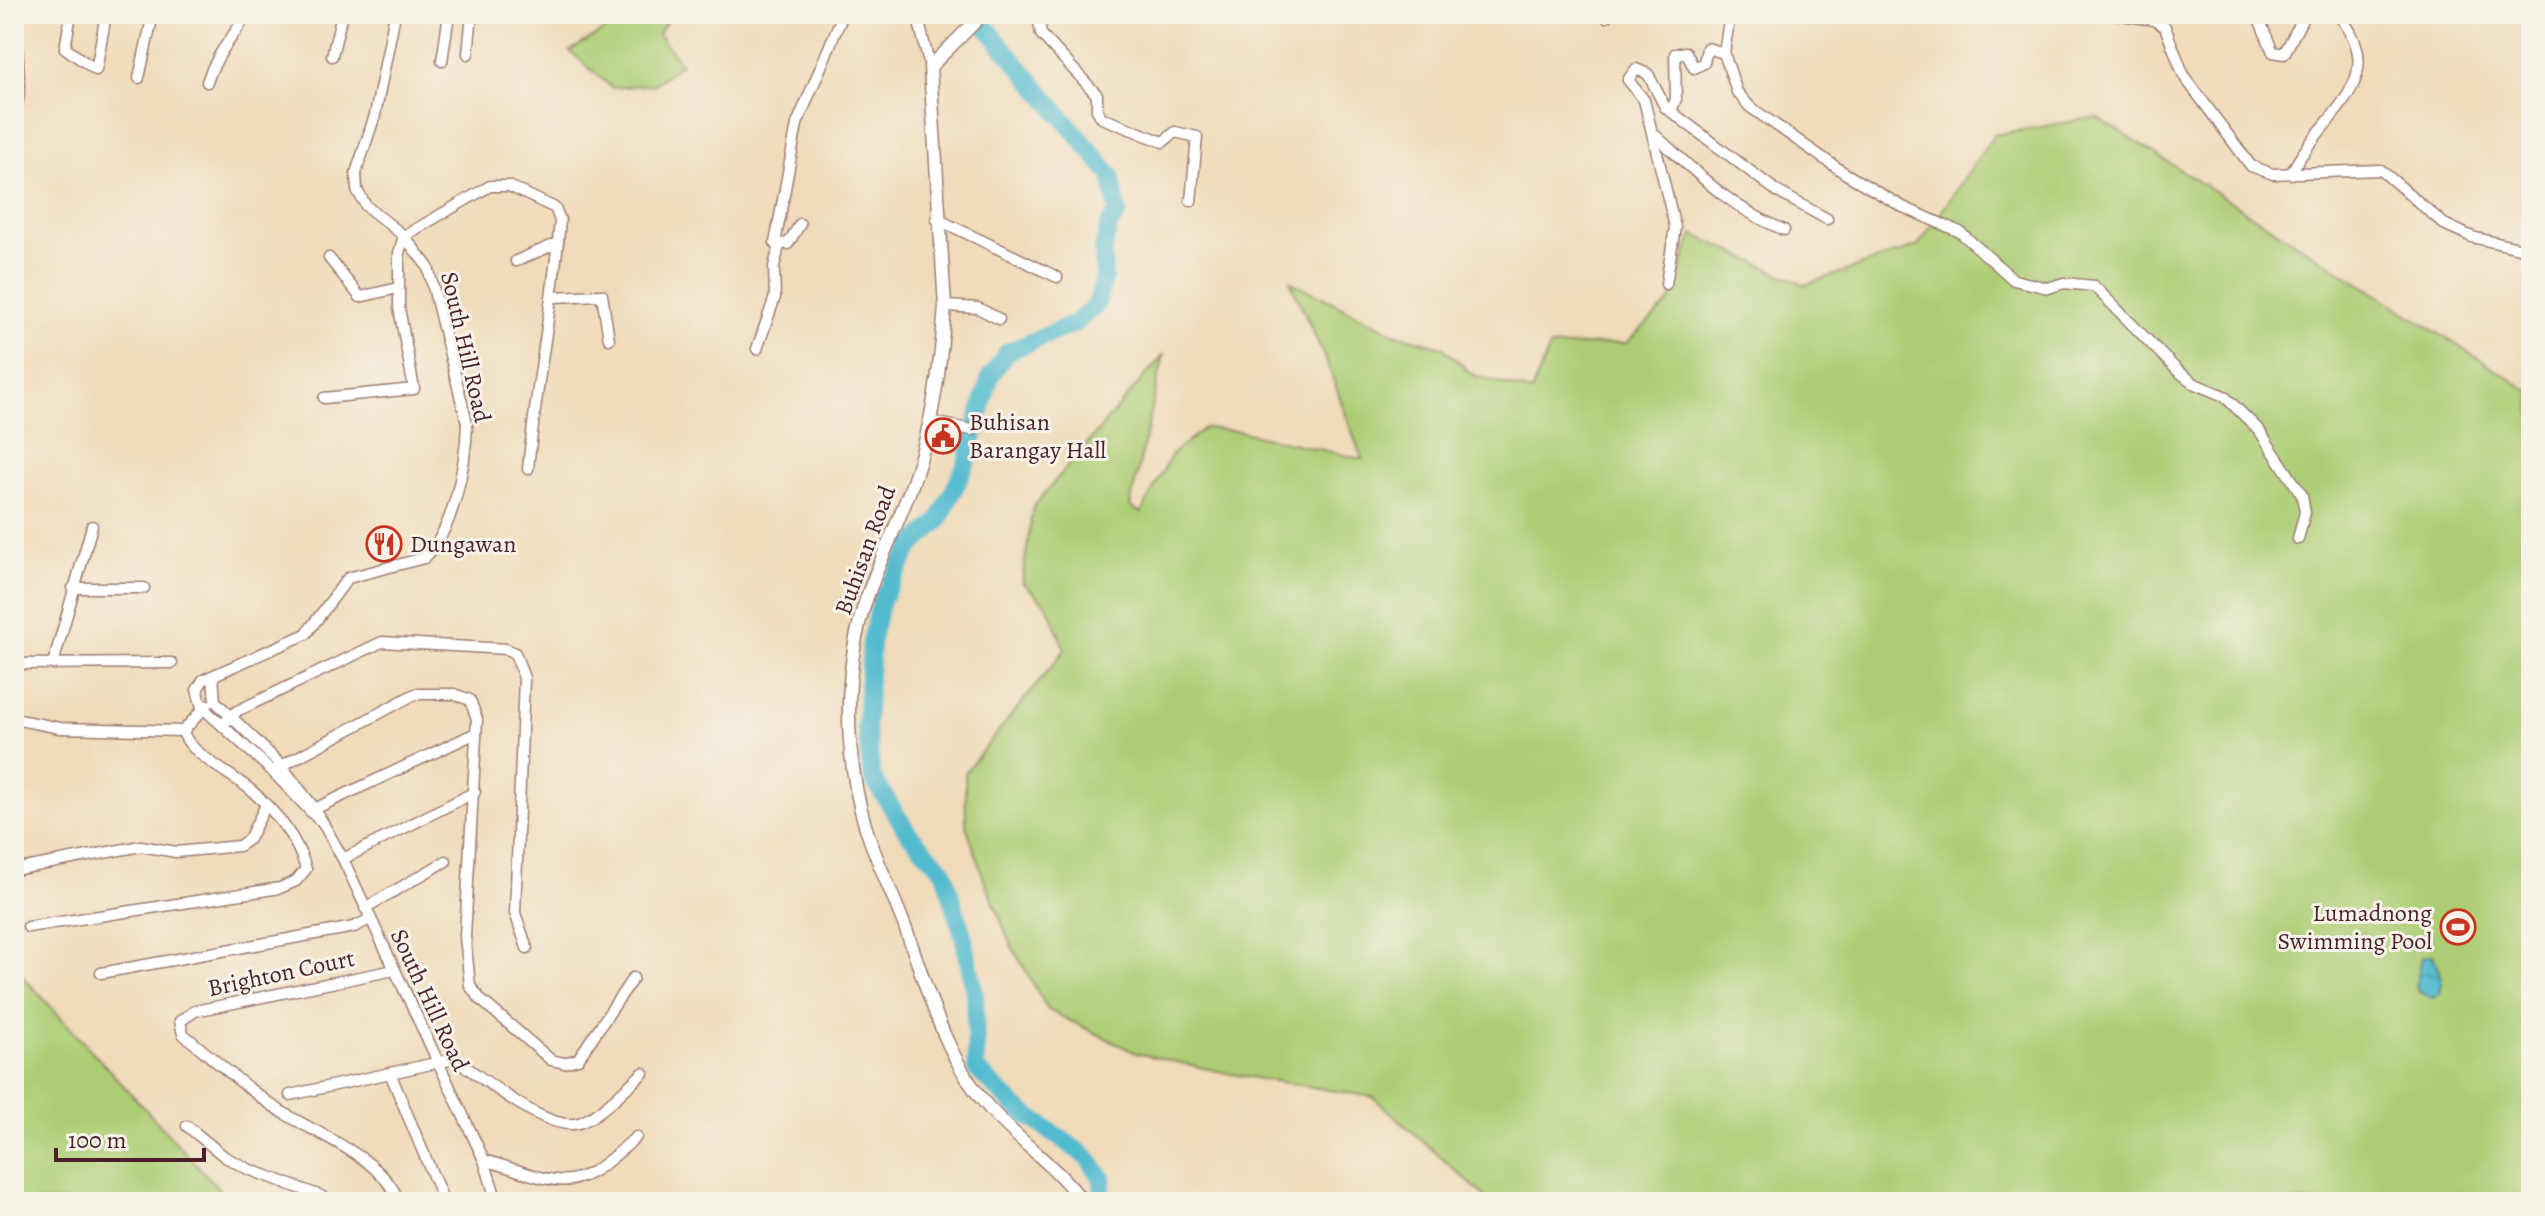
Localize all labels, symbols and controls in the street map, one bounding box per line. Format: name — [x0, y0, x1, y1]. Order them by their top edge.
street label: South Hill Road — [433, 269, 499, 426]
place label: Buhisan Barangay Hall — [969, 406, 1106, 466]
public building icon: Buhisan Barangay Hall — [924, 417, 962, 455]
street label: Buhisan Road — [827, 481, 903, 619]
restaurant icon: Dungawan — [365, 525, 403, 563]
place label: Dungawan — [410, 528, 516, 560]
place label: Lumadnong Swimming Pool — [2278, 897, 2432, 957]
sports icon: Lumadnong Swimming Pool — [2439, 908, 2477, 946]
street label: South Hill Road — [383, 924, 477, 1077]
street label: Brighton Court — [205, 942, 357, 1004]
scale bar — [56, 1112, 204, 1162]
text: 100 m — [68, 1124, 127, 1156]

